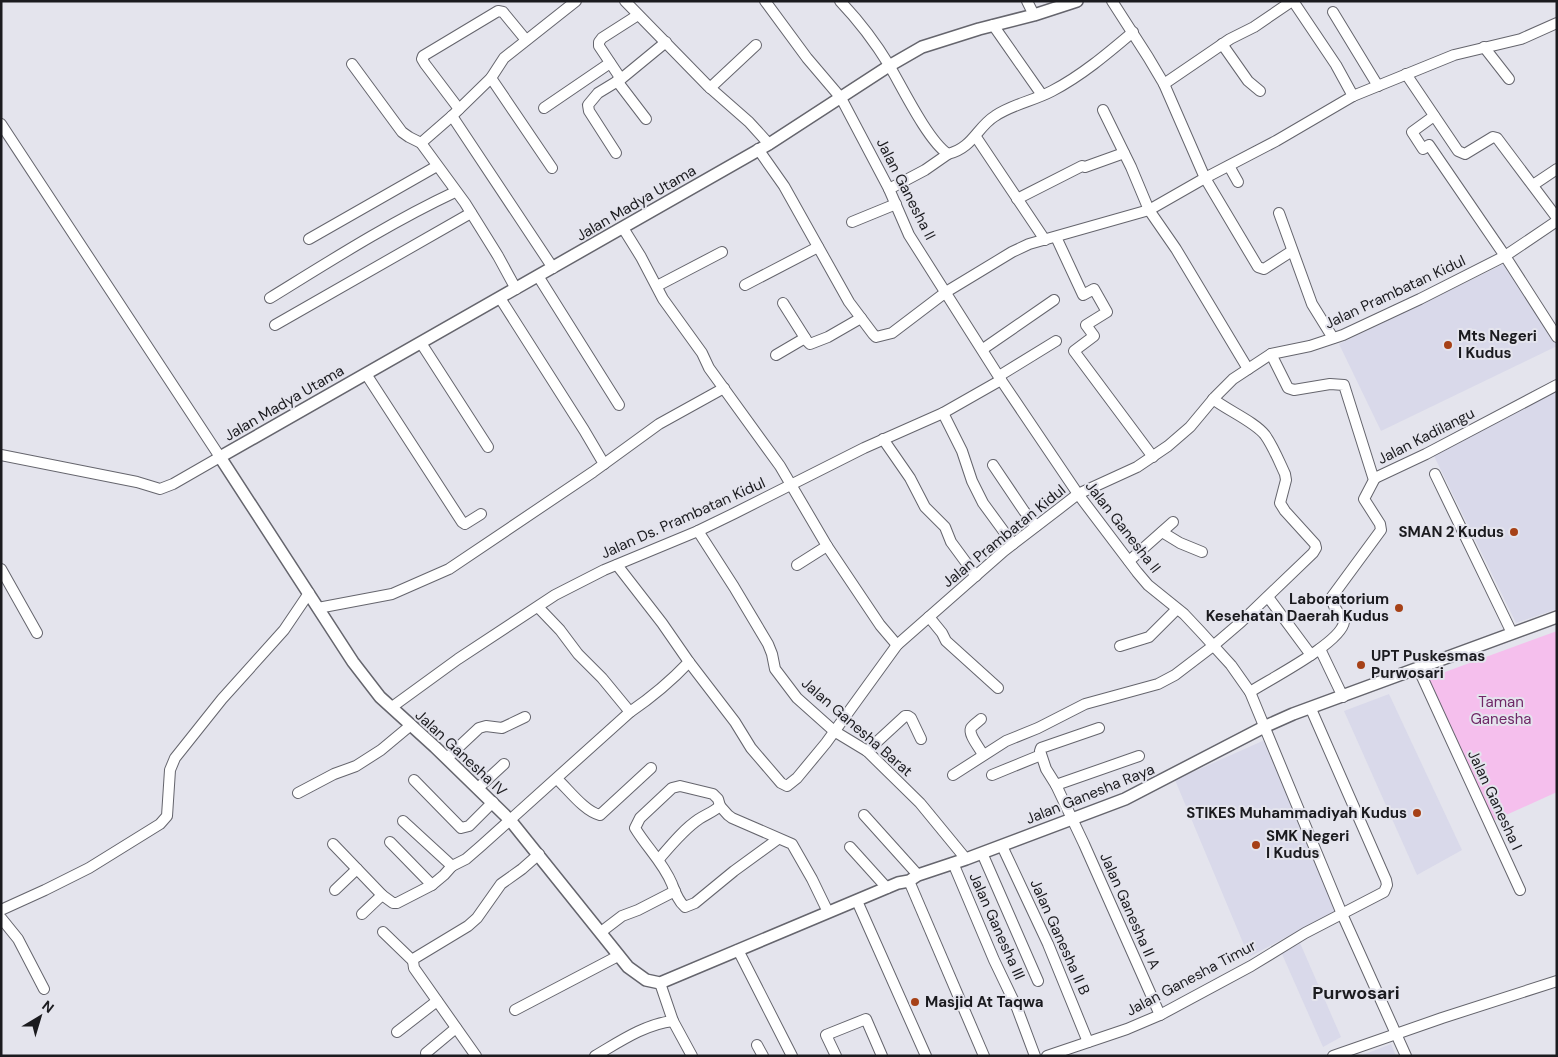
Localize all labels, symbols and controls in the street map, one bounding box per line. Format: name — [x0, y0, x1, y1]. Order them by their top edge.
street label: Jalan Ganesha II — [872, 135, 940, 243]
street label: Jalan Madya Utama — [572, 160, 700, 246]
street label: Jalan Prambatan Kidul — [1321, 251, 1469, 333]
place label: Mts Negeri I Kudus — [1458, 326, 1537, 363]
marker: Mts Negeri I Kudus — [1442, 339, 1454, 351]
street label: Jalan Madya Utama — [220, 360, 348, 446]
street label: Jalan Kadilangu — [1374, 403, 1478, 469]
street label: Jalan Ds. Prambatan Kidul — [598, 473, 768, 563]
street label: Jalan Ganesha II — [1081, 477, 1165, 577]
street label: Jalan Prambatan Kidul — [938, 480, 1070, 592]
place label: SMAN 2 Kudus — [1398, 522, 1504, 542]
marker: SMAN 2 Kudus — [1508, 526, 1520, 538]
place label: Laboratorium Kesehatan Daerah Kudus — [1206, 589, 1389, 626]
marker: Laboratorium Kesehatan Daerah Kudus — [1393, 602, 1405, 614]
place label: UPT Puskesmas Purwosari — [1371, 646, 1485, 683]
marker: UPT Puskesmas Purwosari — [1355, 659, 1367, 671]
street label: Jalan Ganesha Barat — [797, 673, 917, 781]
park label: Taman Ganesha — [1471, 692, 1531, 729]
street label: Jalan Ganesha IV — [411, 705, 511, 801]
street label: Jalan Ganesha I — [1463, 747, 1527, 853]
street label: Jalan Ganesha Raya — [1023, 759, 1157, 829]
place label: STIKES Muhammadiyah Kudus — [1186, 803, 1407, 823]
marker: STIKES Muhammadiyah Kudus — [1411, 807, 1423, 819]
place label: SMK Negeri I Kudus — [1266, 826, 1349, 863]
marker: SMK Negeri I Kudus — [1250, 839, 1262, 851]
street label: Jalan Ganesha II A — [1095, 850, 1165, 973]
street label: Jalan Ganesha III — [964, 869, 1030, 983]
street label: Jalan Ganesha II B — [1025, 876, 1095, 998]
street label: Jalan Ganesha Timur — [1123, 935, 1260, 1021]
district label: Purwosari — [1312, 981, 1400, 1005]
north arrow — [15, 992, 65, 1042]
place label: Masjid At Taqwa — [925, 992, 1044, 1012]
marker: Masjid At Taqwa — [909, 996, 921, 1008]
text: N — [38, 997, 58, 1017]

